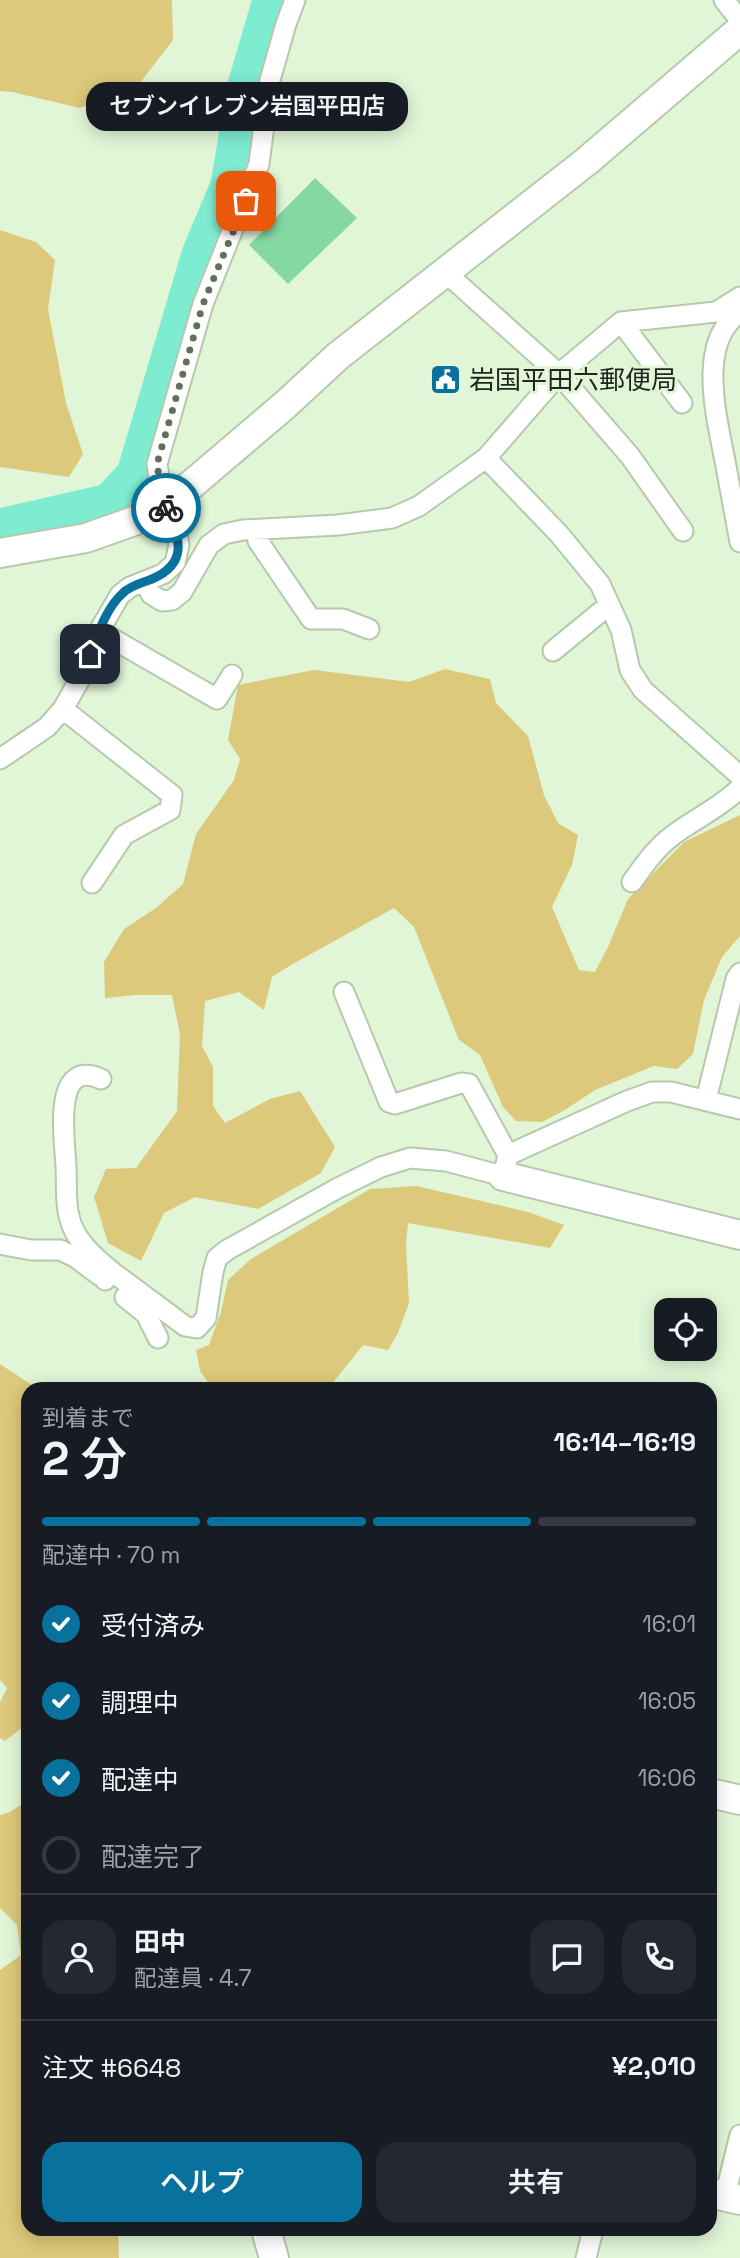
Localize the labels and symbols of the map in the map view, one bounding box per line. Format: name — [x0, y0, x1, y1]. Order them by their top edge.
callout: セブンイレブン岩国平田店 — [85, 82, 407, 131]
pin — [216, 171, 276, 231]
public building icon: 岩国平田六郵便局 — [429, 363, 463, 397]
place label: 岩国平田六郵便局 — [469, 363, 677, 397]
courier — [131, 473, 201, 543]
pin — [60, 624, 120, 684]

